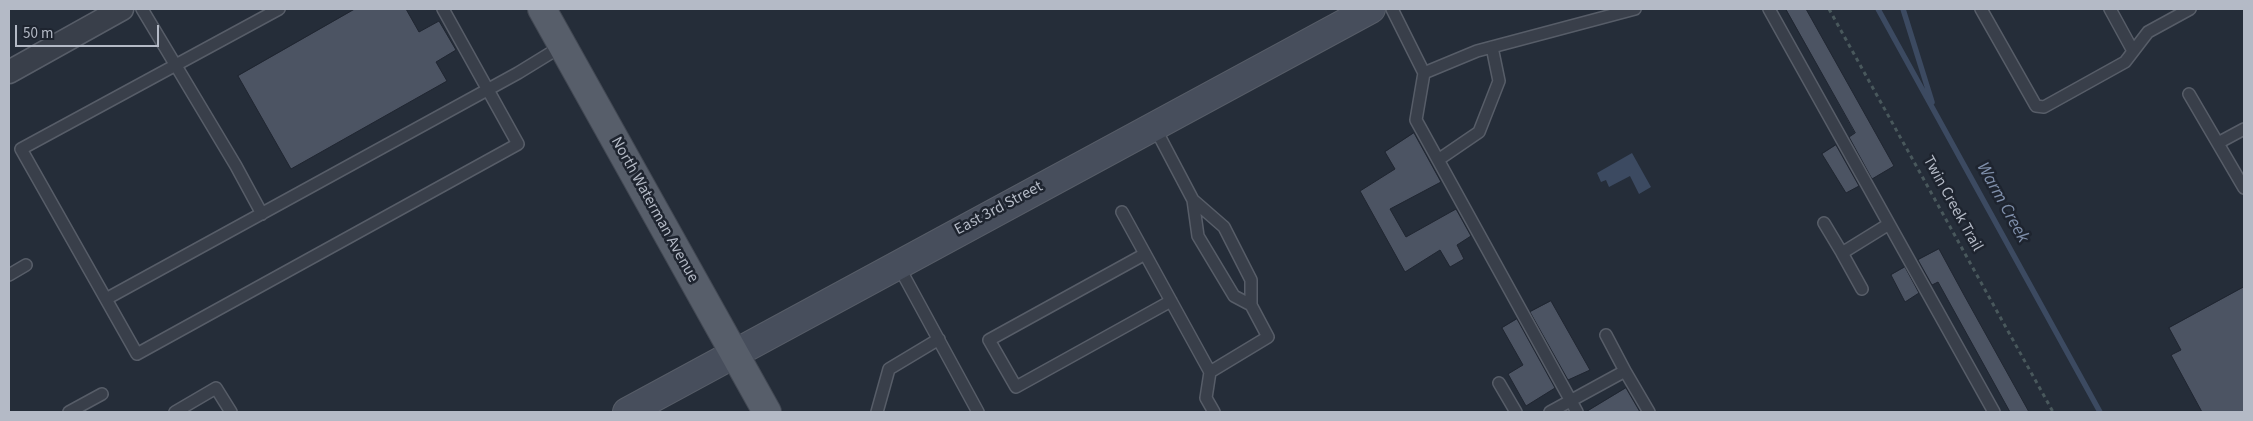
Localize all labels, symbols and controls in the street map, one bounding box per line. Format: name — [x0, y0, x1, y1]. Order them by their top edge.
scale bar — [18, 15, 161, 47]
text: 50 m — [23, 23, 53, 44]
street label: North Waterman Avenue — [606, 134, 702, 286]
street label: Twin Creek Trail — [1918, 153, 1986, 255]
water label: Warm Creek — [1971, 159, 2033, 247]
street label: East 3rd Street — [952, 178, 1046, 240]

